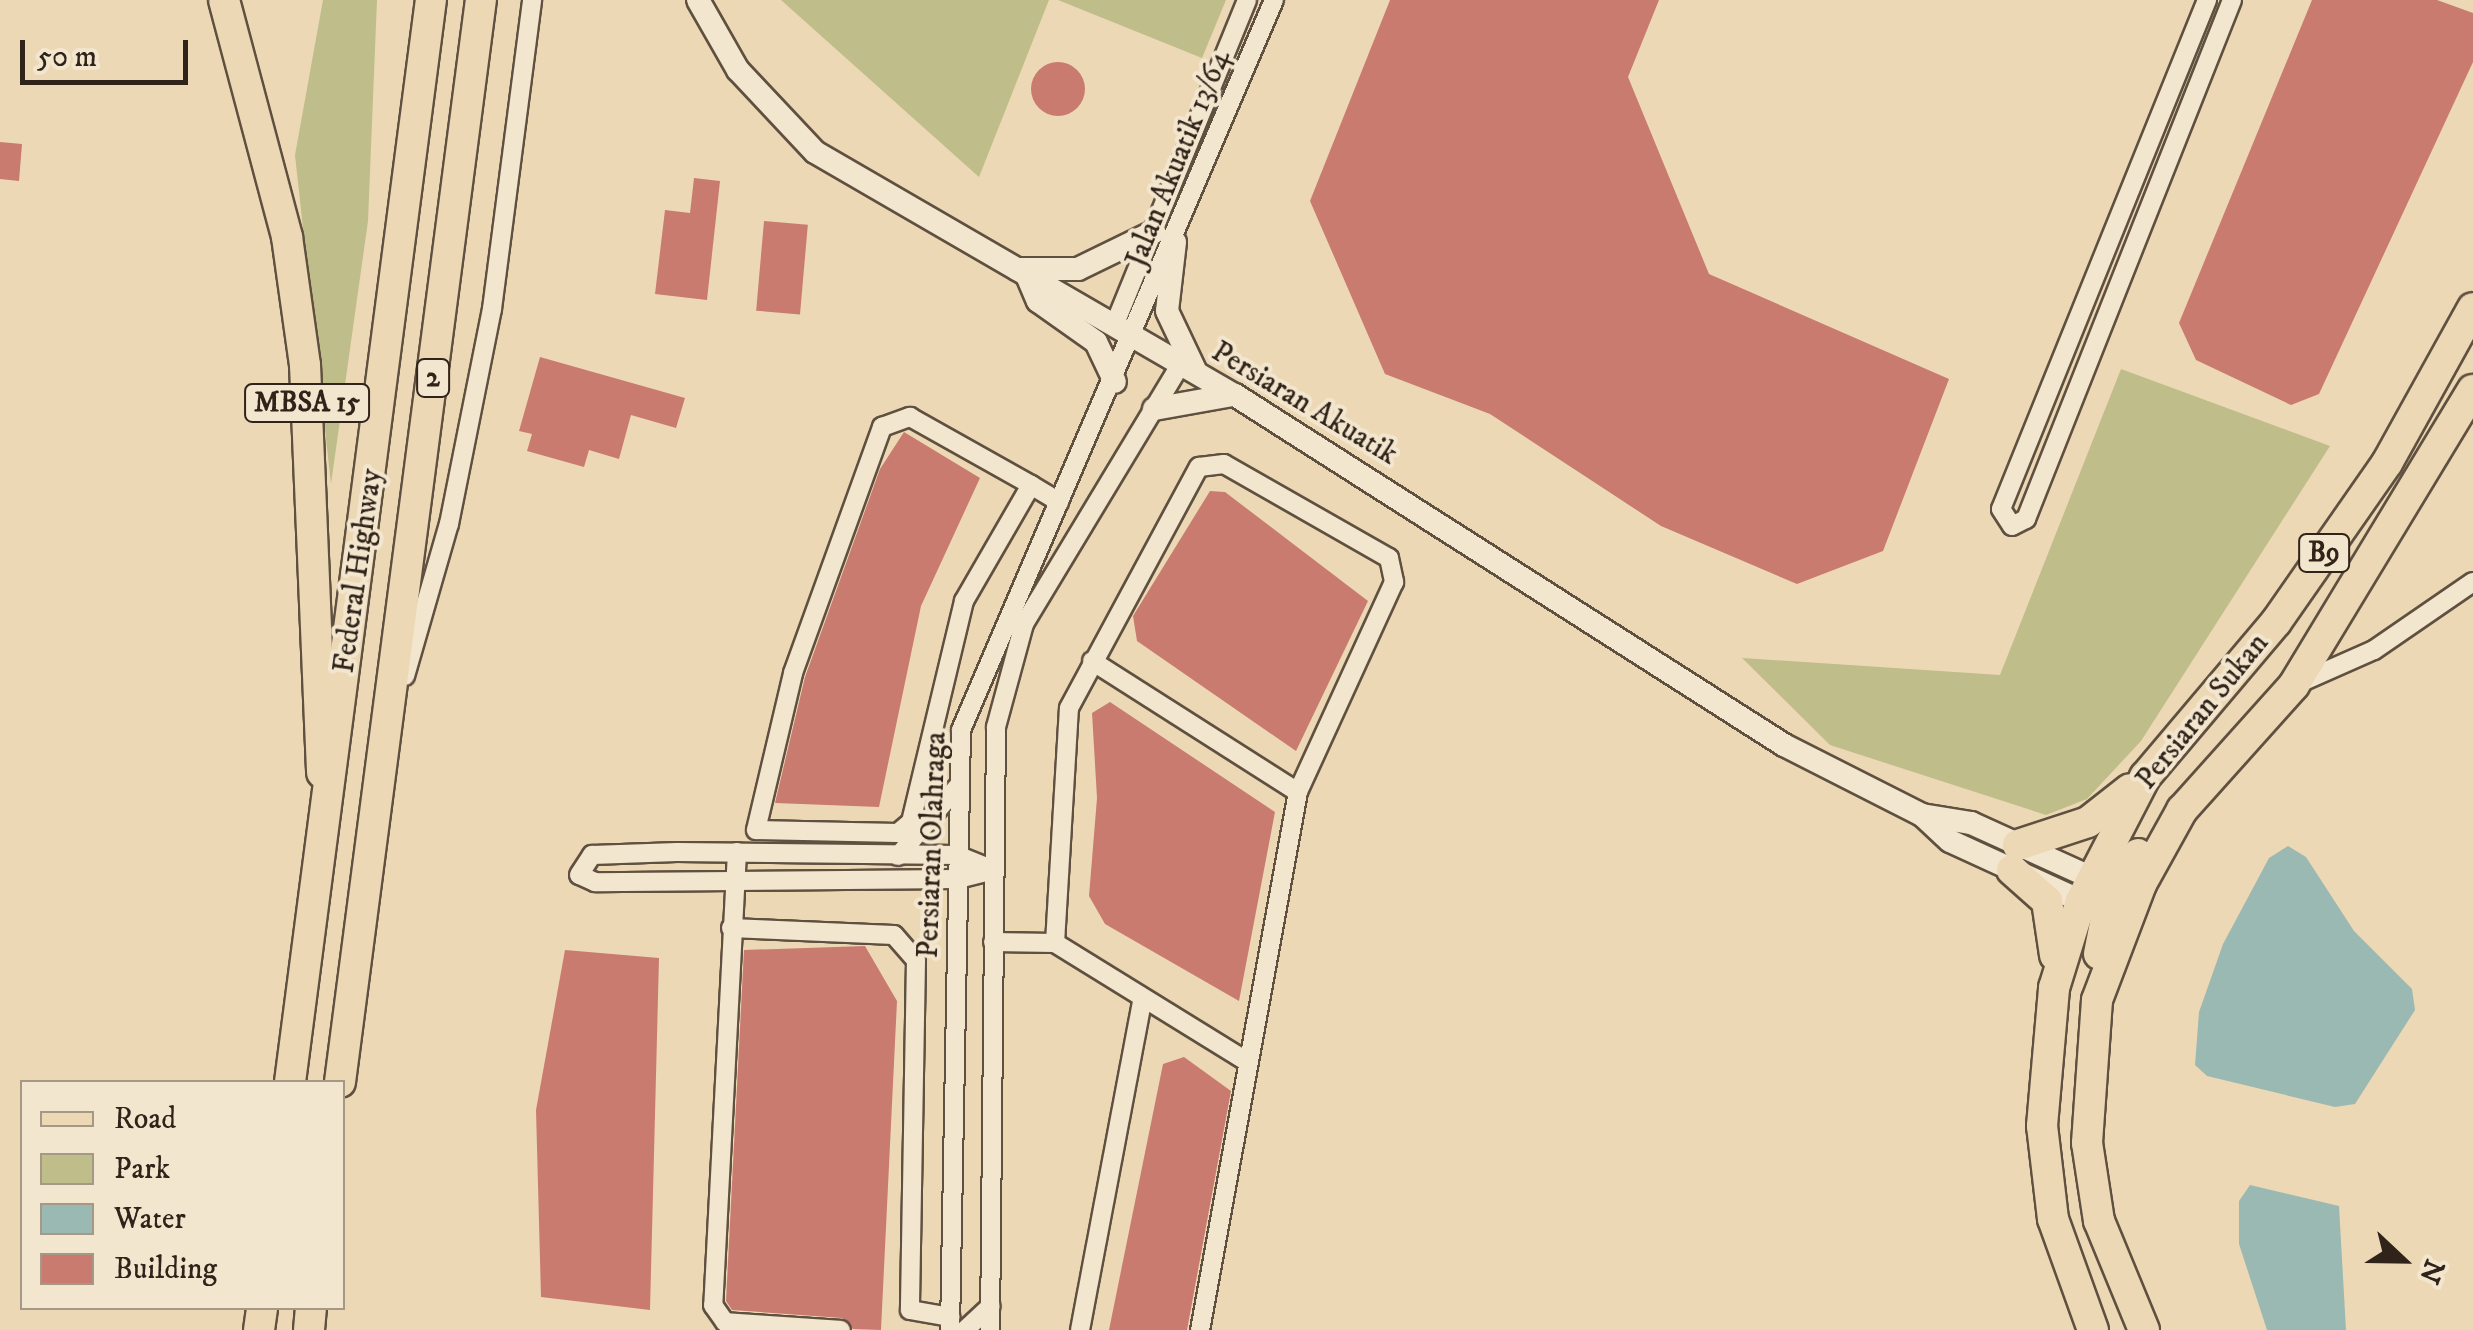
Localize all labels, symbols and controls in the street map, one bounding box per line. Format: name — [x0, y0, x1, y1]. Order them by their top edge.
scale bar — [25, 20, 192, 82]
text: 50 m — [37, 39, 97, 76]
street label: Jalan Akuatik 13/64 — [1119, 45, 1239, 273]
street label: Persiaran Akuatik — [1205, 334, 1403, 474]
road number: 2 — [416, 355, 450, 401]
road number: MBSA 15 — [242, 380, 372, 426]
street label: Federal Highway — [327, 467, 391, 675]
road number: B9 — [2296, 530, 2352, 576]
street label: Persiaran Sukan — [2129, 627, 2277, 797]
street label: Persiaran Olahraga — [911, 731, 955, 959]
legend — [20, 1080, 345, 1310]
text: Road — [114, 1101, 176, 1138]
text: Park — [114, 1151, 170, 1188]
text: Water — [114, 1201, 186, 1238]
north arrow — [2353, 1210, 2453, 1310]
text: Building — [114, 1251, 217, 1288]
text: N — [2411, 1254, 2452, 1289]

